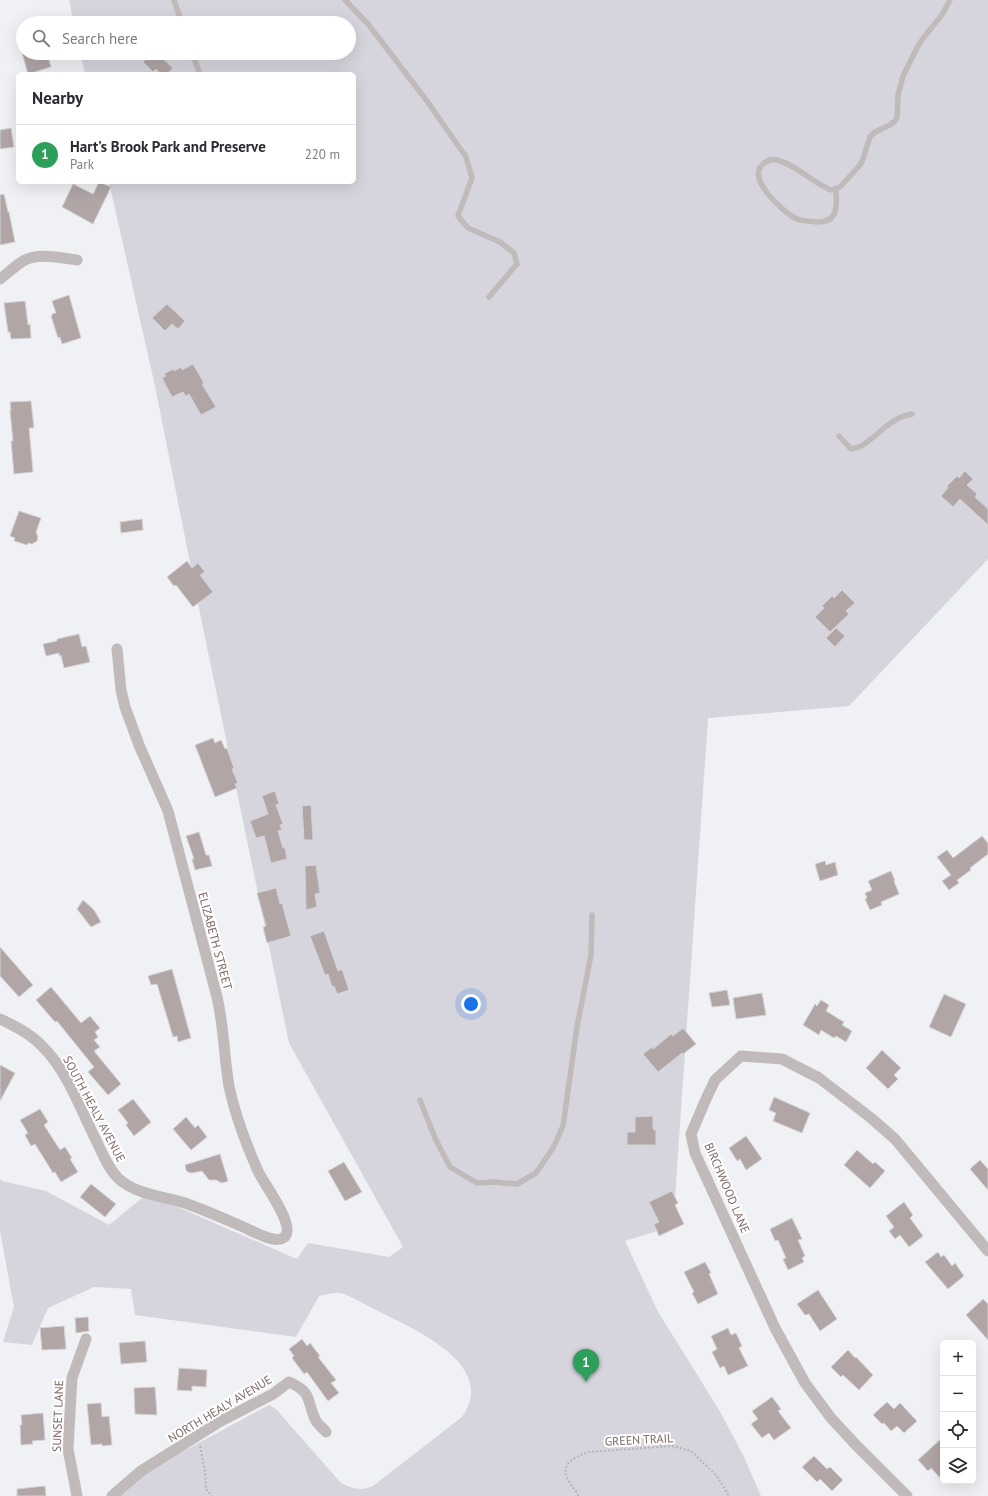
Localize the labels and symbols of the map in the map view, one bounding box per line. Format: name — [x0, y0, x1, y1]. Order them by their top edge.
street label: ELIZABETH STREET — [195, 890, 236, 992]
your location — [461, 994, 481, 1014]
street label: SOUTH HEALY AVENUE — [60, 1053, 129, 1164]
street label: BIRCHWOOD LANE — [702, 1140, 753, 1235]
pin: 1 — [573, 1349, 599, 1382]
street label: NORTH HEALY AVENUE — [165, 1372, 274, 1445]
street label: SUNSET LANE — [49, 1380, 66, 1452]
street label: GREEN TRAIL — [604, 1430, 674, 1449]

